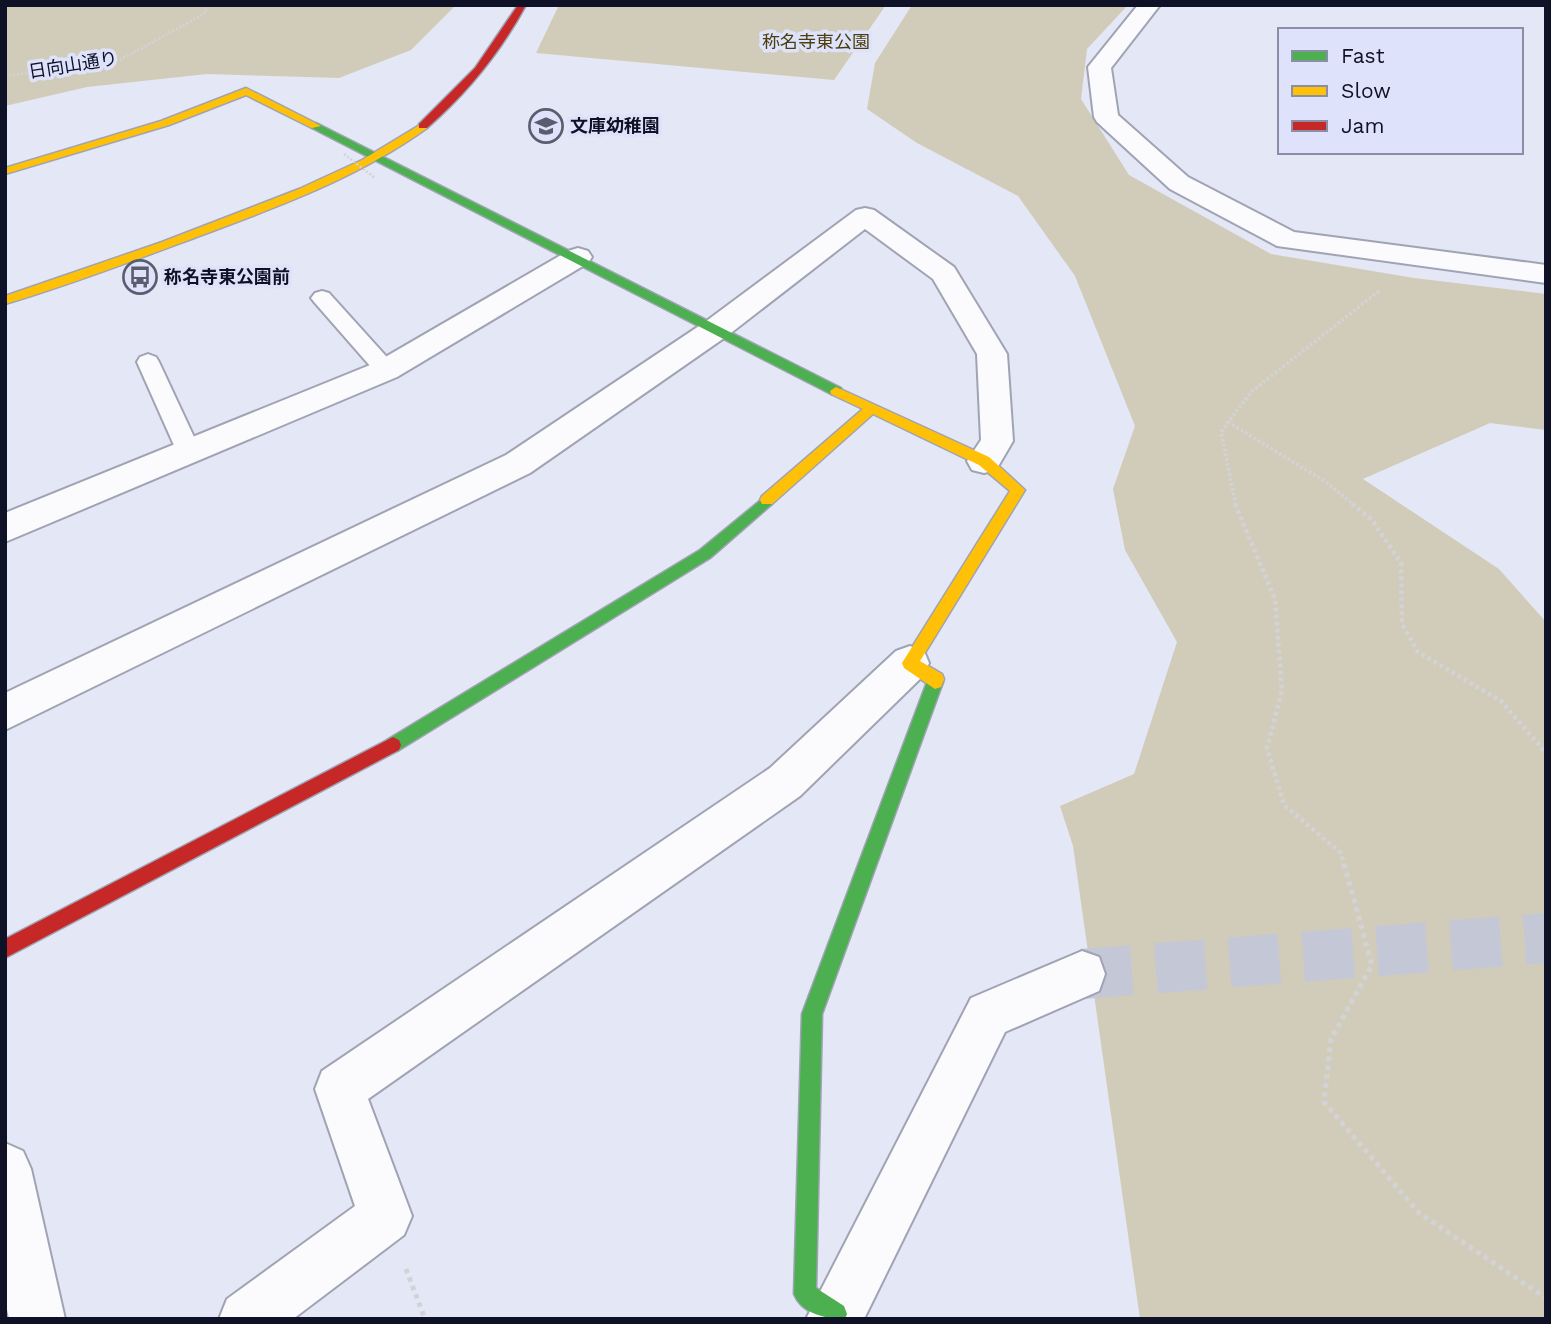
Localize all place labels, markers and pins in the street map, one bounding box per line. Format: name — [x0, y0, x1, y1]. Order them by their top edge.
school or university icon: 文庫幼稚園 — [527, 107, 565, 145]
place label: 文庫幼稚園 — [570, 115, 660, 136]
bus stop icon: 称名寺東公園前 — [121, 258, 159, 296]
place label: 称名寺東公園前 — [164, 266, 290, 287]

